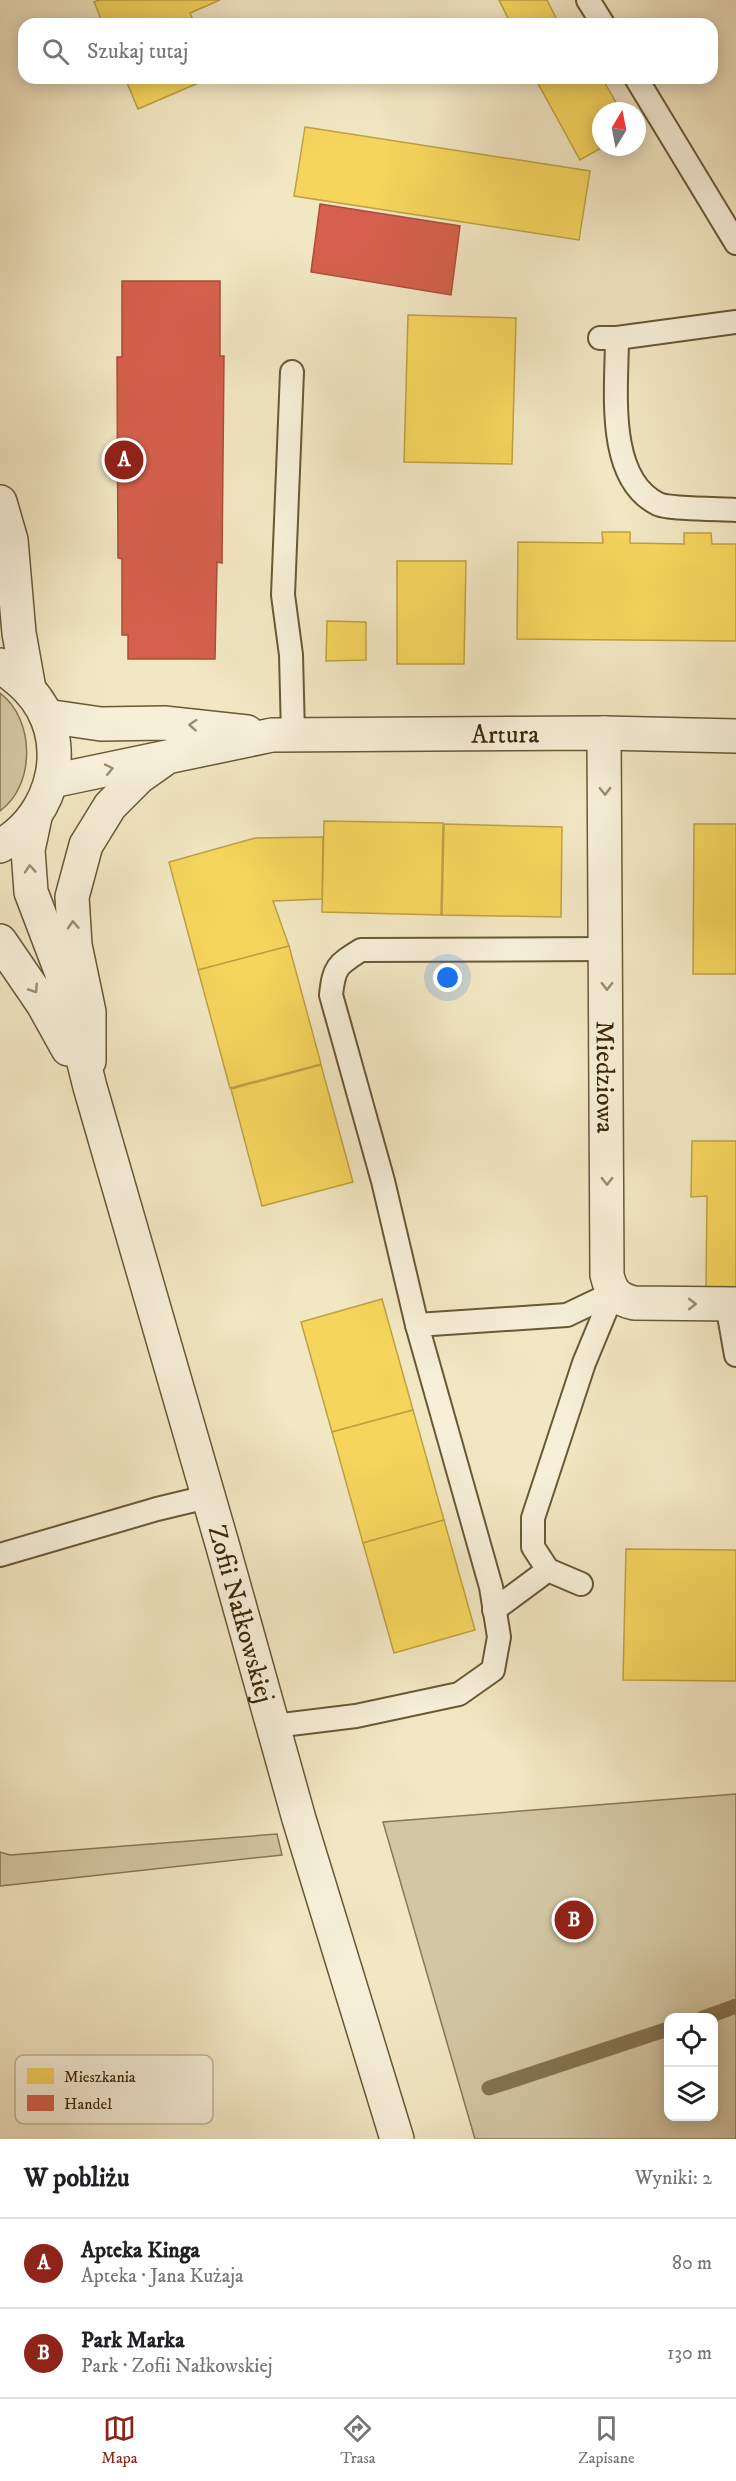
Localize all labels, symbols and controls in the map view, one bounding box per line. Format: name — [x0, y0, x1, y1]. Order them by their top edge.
search box — [18, 18, 718, 84]
icon: search — [39, 35, 72, 68]
text: Szukaj tutaj — [87, 38, 188, 65]
north arrow — [592, 102, 646, 156]
pin: A — [104, 438, 144, 482]
street label: Artura — [471, 718, 539, 752]
one-way arrow — [189, 719, 198, 732]
one-way arrow — [104, 763, 114, 776]
one-way arrow — [599, 787, 611, 796]
one-way arrow — [23, 865, 36, 874]
one-way arrow — [67, 920, 80, 929]
your location — [433, 963, 462, 992]
one-way arrow — [27, 982, 38, 993]
one-way arrow — [601, 982, 613, 991]
street label: Miedziowa — [588, 1021, 621, 1133]
one-way arrow — [601, 1177, 613, 1186]
one-way arrow — [688, 1298, 697, 1310]
street label: Zofii Nałkowskiej — [200, 1521, 281, 1707]
pin: B — [554, 1898, 594, 1942]
map controls — [664, 2013, 718, 2121]
button: locate — [664, 2013, 718, 2067]
legend — [15, 2055, 213, 2124]
text: Mieszkania — [64, 2067, 136, 2087]
button: layers — [664, 2067, 718, 2121]
text: Handel — [64, 2094, 112, 2114]
text: W pobliżu — [24, 2162, 129, 2195]
text: Wyniki: 2 — [635, 2166, 712, 2191]
text: Apteka Kinga — [81, 2237, 200, 2264]
text: A — [37, 2251, 50, 2276]
text: 80 m — [672, 2251, 712, 2276]
text: Apteka · Jana Kużaja — [81, 2264, 244, 2289]
text: Park Marka — [81, 2327, 185, 2354]
text: B — [37, 2341, 50, 2366]
text: 130 m — [667, 2341, 712, 2366]
text: Park · Zofii Nałkowskiej — [81, 2354, 273, 2379]
tab: Mapa — [101, 2412, 138, 2468]
tab: Trasa — [340, 2412, 376, 2468]
tab: Zapisane — [578, 2412, 635, 2468]

